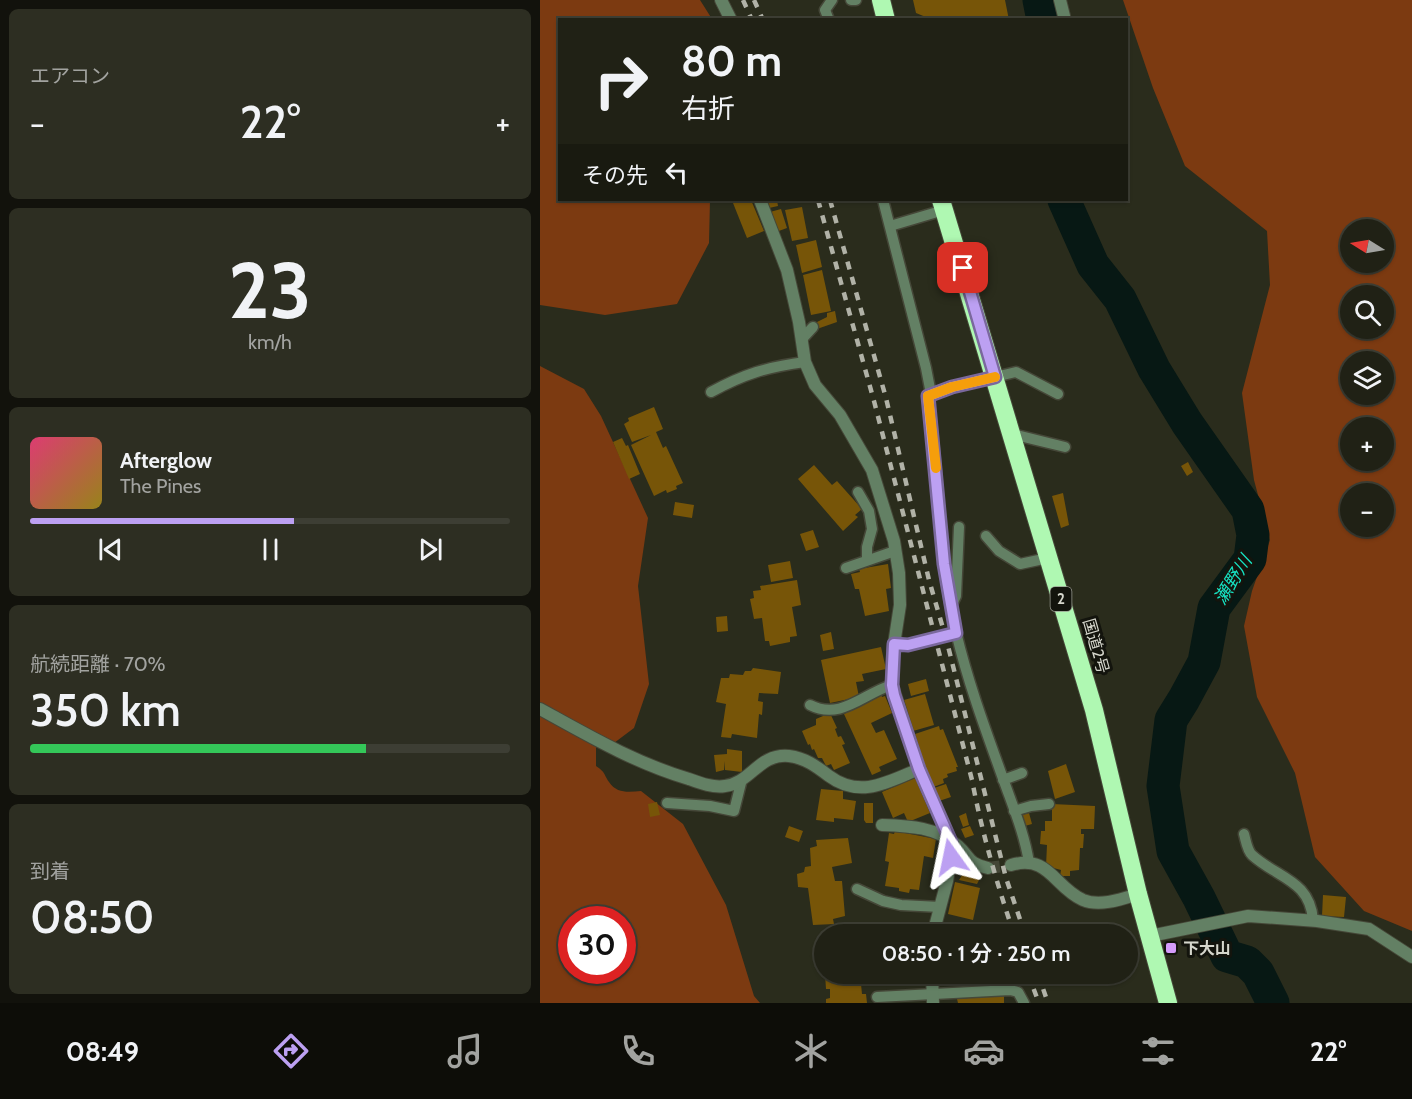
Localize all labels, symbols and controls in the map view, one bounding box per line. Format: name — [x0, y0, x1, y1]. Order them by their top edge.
text: 80 m — [681, 35, 782, 87]
icon: right — [582, 42, 660, 120]
text: エアコン — [30, 64, 110, 88]
text: 右折 — [681, 92, 735, 125]
text: 22° — [240, 95, 300, 149]
text: − — [30, 103, 45, 143]
text: + — [495, 103, 510, 143]
icon: left — [660, 156, 693, 189]
text: その先 — [582, 162, 648, 189]
north arrow — [1340, 219, 1394, 273]
map controls — [1340, 219, 1394, 537]
pin — [937, 242, 988, 293]
text: 23 — [228, 243, 312, 338]
icon: arrive — [946, 251, 979, 284]
button: search — [1340, 285, 1394, 339]
text: km/h — [248, 330, 292, 354]
button: layers — [1340, 351, 1394, 405]
button: + — [1340, 417, 1394, 471]
text: Afterglow — [120, 447, 212, 474]
text: The Pines — [120, 474, 201, 498]
button: − — [1340, 483, 1394, 537]
icon: previous — [94, 533, 127, 566]
icon: pause — [254, 533, 287, 566]
icon: next — [414, 533, 447, 566]
water label: 瀬野川 — [1209, 550, 1258, 609]
road number: 2 — [1050, 587, 1072, 611]
street label: 国道2号 — [1079, 616, 1113, 676]
text: 航続距離 · 70% — [30, 652, 166, 676]
text: 350 km — [30, 683, 181, 737]
position arrow — [919, 825, 983, 889]
text: 到着 — [30, 859, 70, 883]
text: 08:50 — [30, 890, 154, 944]
speed limit sign: 30 — [558, 906, 636, 984]
place label: 下大山 — [1183, 939, 1231, 958]
text: 08:50 · 1 分 · 250 m — [882, 940, 1070, 967]
marker: 下大山 — [1164, 941, 1178, 955]
icon: directions — [270, 1030, 312, 1072]
icon: music — [444, 1030, 486, 1072]
icon: phone — [617, 1030, 659, 1072]
icon: climate — [790, 1030, 832, 1072]
icon: car — [963, 1030, 1005, 1072]
icon: filters — [1137, 1030, 1179, 1072]
text: 08:49 — [66, 1035, 139, 1068]
text: 22° — [1310, 1035, 1346, 1068]

